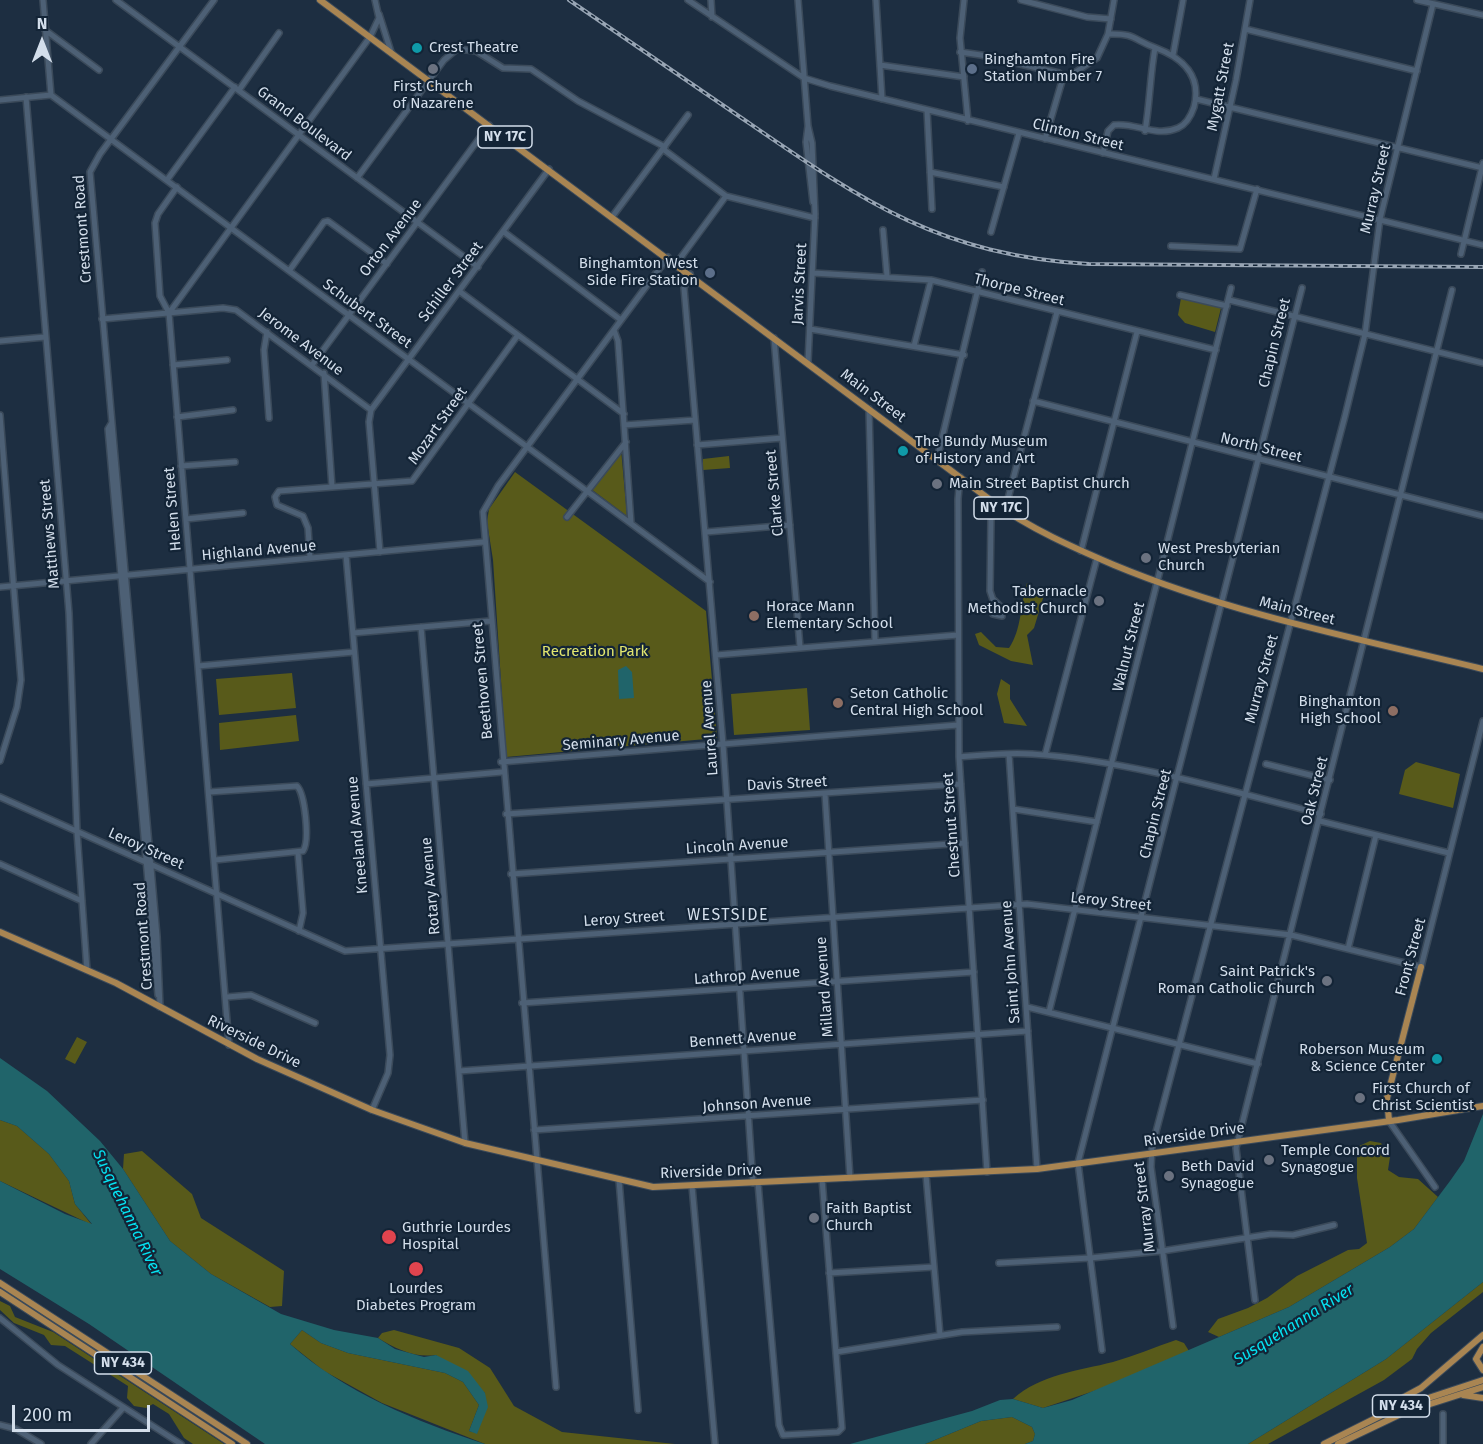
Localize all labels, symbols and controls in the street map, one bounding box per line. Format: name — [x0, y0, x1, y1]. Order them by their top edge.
north arrow — [12, 12, 72, 72]
text: N — [37, 14, 47, 33]
place label: Crest Theatre — [429, 39, 519, 57]
marker: Crest Theatre — [410, 41, 424, 55]
street label: Mygatt Street — [1204, 41, 1238, 133]
place label: Binghamton Fire Station Number 7 — [984, 51, 1102, 86]
marker: First Church of Nazarene — [426, 62, 440, 76]
marker: Binghamton Fire Station Number 7 — [965, 62, 979, 76]
place label: First Church of Nazarene — [392, 78, 474, 113]
street label: Grand Boulevard — [253, 83, 355, 165]
street label: Clinton Street — [1031, 115, 1125, 155]
road number: NY 17C — [478, 126, 532, 148]
street label: Murray Street — [1357, 142, 1395, 236]
street label: Crestmont Road — [70, 174, 96, 284]
street label: Orton Avenue — [356, 196, 426, 280]
street label: Schiller Street — [415, 238, 487, 326]
street label: Jarvis Street — [789, 243, 811, 325]
place label: Binghamton West Side Fire Station — [579, 255, 698, 290]
marker: Binghamton West Side Fire Station — [703, 266, 717, 280]
street label: Thorpe Street — [972, 270, 1066, 310]
street label: Schubert Street — [319, 276, 415, 352]
street label: Chapin Street — [1255, 296, 1295, 390]
street label: Jerome Avenue — [255, 304, 347, 380]
street label: Main Street — [837, 365, 909, 427]
street label: Mozart Street — [405, 384, 471, 468]
street label: North Street — [1218, 429, 1304, 467]
place label: The Bundy Museum of History and Art — [915, 433, 1048, 468]
marker: The Bundy Museum of History and Art — [896, 444, 910, 458]
street label: Clarke Street — [762, 449, 788, 537]
street label: Helen Street — [160, 466, 186, 552]
place label: Main Street Baptist Church — [949, 475, 1130, 493]
marker: Main Street Baptist Church — [930, 477, 944, 491]
street label: Matthews Street — [36, 478, 64, 590]
road number: NY 17C — [974, 497, 1028, 519]
street label: Highland Avenue — [201, 537, 317, 565]
place label: West Presbyterian Church — [1158, 540, 1280, 575]
marker: West Presbyterian Church — [1139, 551, 1153, 565]
place label: Tabernacle Methodist Church — [968, 583, 1087, 618]
street label: Main Street — [1257, 593, 1337, 629]
marker: Tabernacle Methodist Church — [1092, 594, 1106, 608]
place label: Horace Mann Elementary School — [766, 598, 893, 633]
street label: Walnut Street — [1109, 600, 1149, 694]
marker: Horace Mann Elementary School — [747, 609, 761, 623]
street label: Beethoven Street — [469, 622, 497, 740]
street label: Murray Street — [1241, 633, 1283, 725]
park label: Recreation Park — [542, 643, 648, 661]
street label: Laurel Avenue — [698, 680, 722, 776]
place label: Seton Catholic Central High School — [850, 685, 983, 720]
place label: Binghamton High School — [1299, 693, 1381, 728]
marker: Seton Catholic Central High School — [831, 696, 845, 710]
marker: Binghamton High School — [1386, 704, 1400, 718]
street label: Seminary Avenue — [562, 727, 680, 755]
street label: Oak Street — [1298, 755, 1332, 827]
street label: Chapin Street — [1136, 767, 1176, 861]
street label: Chestnut Street — [939, 772, 965, 878]
street label: Davis Street — [746, 773, 828, 795]
street label: Kneeland Avenue — [344, 775, 372, 895]
street label: Leroy Street — [105, 824, 187, 874]
street label: Lincoln Avenue — [685, 833, 789, 859]
street label: Rotary Avenue — [418, 836, 444, 936]
street label: Crestmont Road — [131, 881, 157, 991]
street label: Leroy Street — [1070, 889, 1152, 915]
street label: Saint John Avenue — [998, 900, 1024, 1024]
district label: WESTSIDE — [687, 906, 769, 926]
street label: Leroy Street — [583, 907, 665, 931]
street label: Front Street — [1392, 916, 1430, 998]
street label: Millard Avenue — [813, 936, 837, 1038]
street label: Lathrop Avenue — [693, 963, 801, 989]
place label: Saint Patrick's Roman Catholic Church — [1157, 963, 1315, 998]
marker: Saint Patrick's Roman Catholic Church — [1320, 974, 1334, 988]
street label: Riverside Drive — [204, 1012, 304, 1072]
street label: Bennett Avenue — [689, 1026, 797, 1052]
place label: Roberson Museum & Science Center — [1299, 1041, 1425, 1076]
marker: Roberson Museum & Science Center — [1430, 1052, 1444, 1066]
place label: First Church of Christ Scientist — [1372, 1080, 1474, 1115]
street label: Johnson Avenue — [702, 1091, 812, 1117]
marker: First Church of Christ Scientist — [1353, 1091, 1367, 1105]
street label: Riverside Drive — [1142, 1119, 1246, 1151]
place label: Temple Concord Synagogue — [1281, 1142, 1390, 1177]
water label: Susquehanna River — [88, 1147, 166, 1279]
marker: Temple Concord Synagogue — [1262, 1153, 1276, 1167]
place label: Beth David Synagogue — [1181, 1158, 1254, 1193]
street label: Riverside Drive — [660, 1161, 762, 1183]
street label: Murray Street — [1130, 1161, 1160, 1253]
marker: Beth David Synagogue — [1162, 1169, 1176, 1183]
place label: Faith Baptist Church — [826, 1200, 911, 1235]
marker: Faith Baptist Church — [807, 1211, 821, 1225]
place label: Guthrie Lourdes Hospital — [402, 1219, 511, 1254]
marker: Guthrie Lourdes Hospital — [380, 1228, 398, 1246]
marker: Lourdes Diabetes Program — [407, 1260, 425, 1278]
place label: Lourdes Diabetes Program — [356, 1280, 476, 1315]
water label: Susquehanna River — [1230, 1280, 1358, 1370]
road number: NY 434 — [94, 1352, 152, 1374]
scale bar — [15, 1393, 153, 1431]
road number: NY 434 — [1372, 1395, 1430, 1417]
text: 200 m — [23, 1404, 72, 1426]

